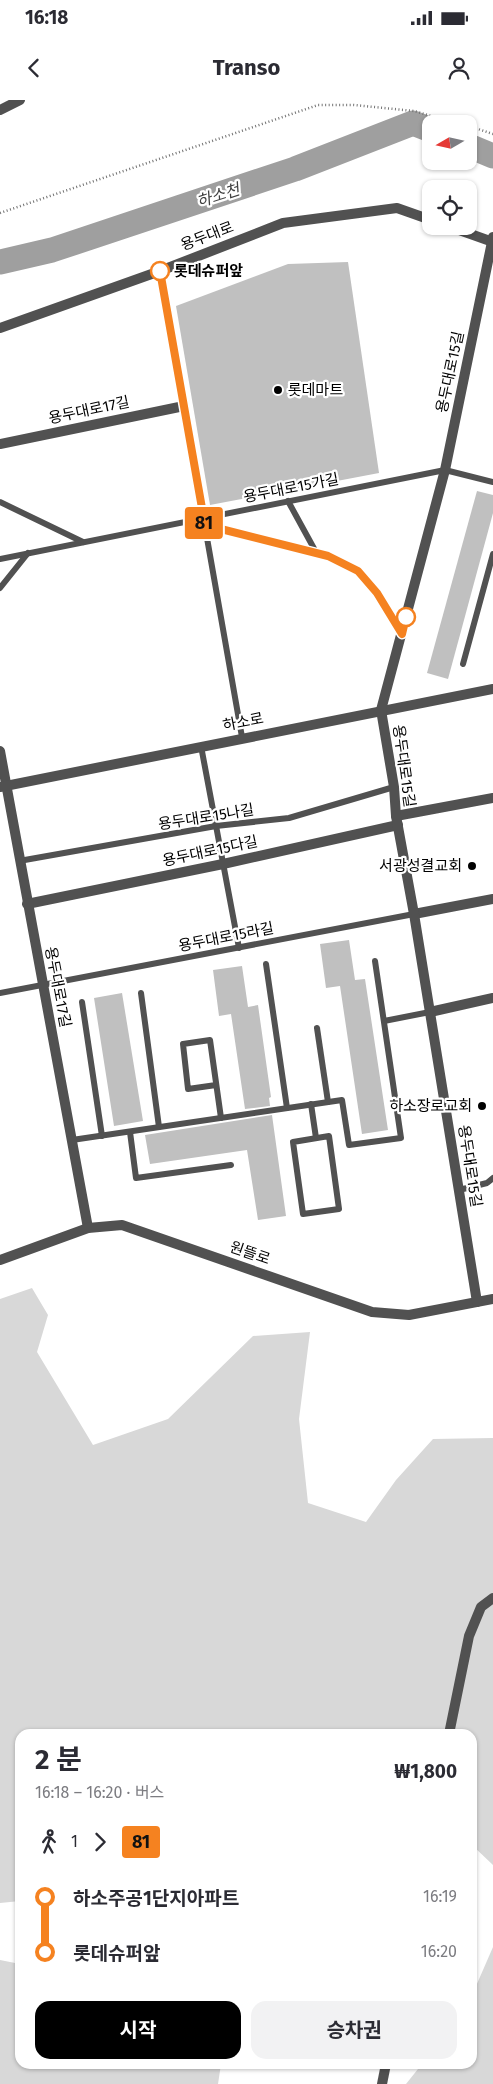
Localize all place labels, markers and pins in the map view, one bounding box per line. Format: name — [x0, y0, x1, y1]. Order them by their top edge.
marker: 롯데슈퍼앞 — [150, 261, 170, 281]
place label: 롯데슈퍼앞 — [174, 262, 243, 280]
place label: 롯데마트 — [288, 381, 343, 399]
marker: 롯데마트 — [272, 384, 284, 396]
unlabelled marker — [396, 607, 416, 627]
place label: 서광성결교회 — [379, 857, 462, 875]
marker: 서광성결교회 — [466, 860, 478, 872]
place label: 하소장로교회 — [389, 1097, 472, 1115]
marker: 하소장로교회 — [476, 1100, 488, 1112]

